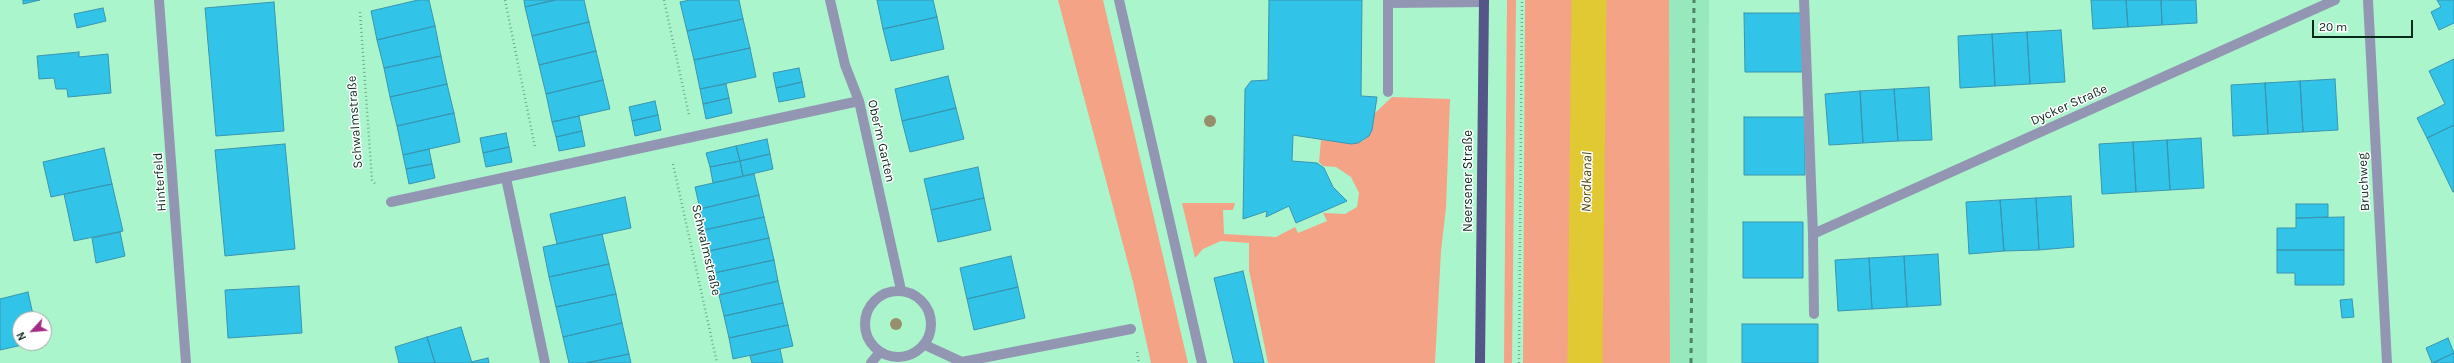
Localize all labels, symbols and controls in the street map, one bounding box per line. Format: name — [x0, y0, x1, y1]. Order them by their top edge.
scale bar — [2314, 12, 2415, 38]
text: 20 m — [2319, 20, 2347, 34]
street label: Schwalmstraße — [344, 75, 366, 169]
street label: Dycker Straße — [2028, 81, 2110, 129]
street label: Ober'm Garten — [864, 98, 898, 184]
street label: Neersener Straße — [1460, 130, 1476, 232]
street label: Hinterfeld — [150, 152, 170, 212]
water label: Nordkanal — [1578, 152, 1596, 212]
street label: Bruchweg — [2355, 152, 2373, 212]
street label: Schwalmstraße — [688, 203, 724, 297]
north arrow — [12, 311, 52, 351]
text: N — [14, 330, 29, 342]

